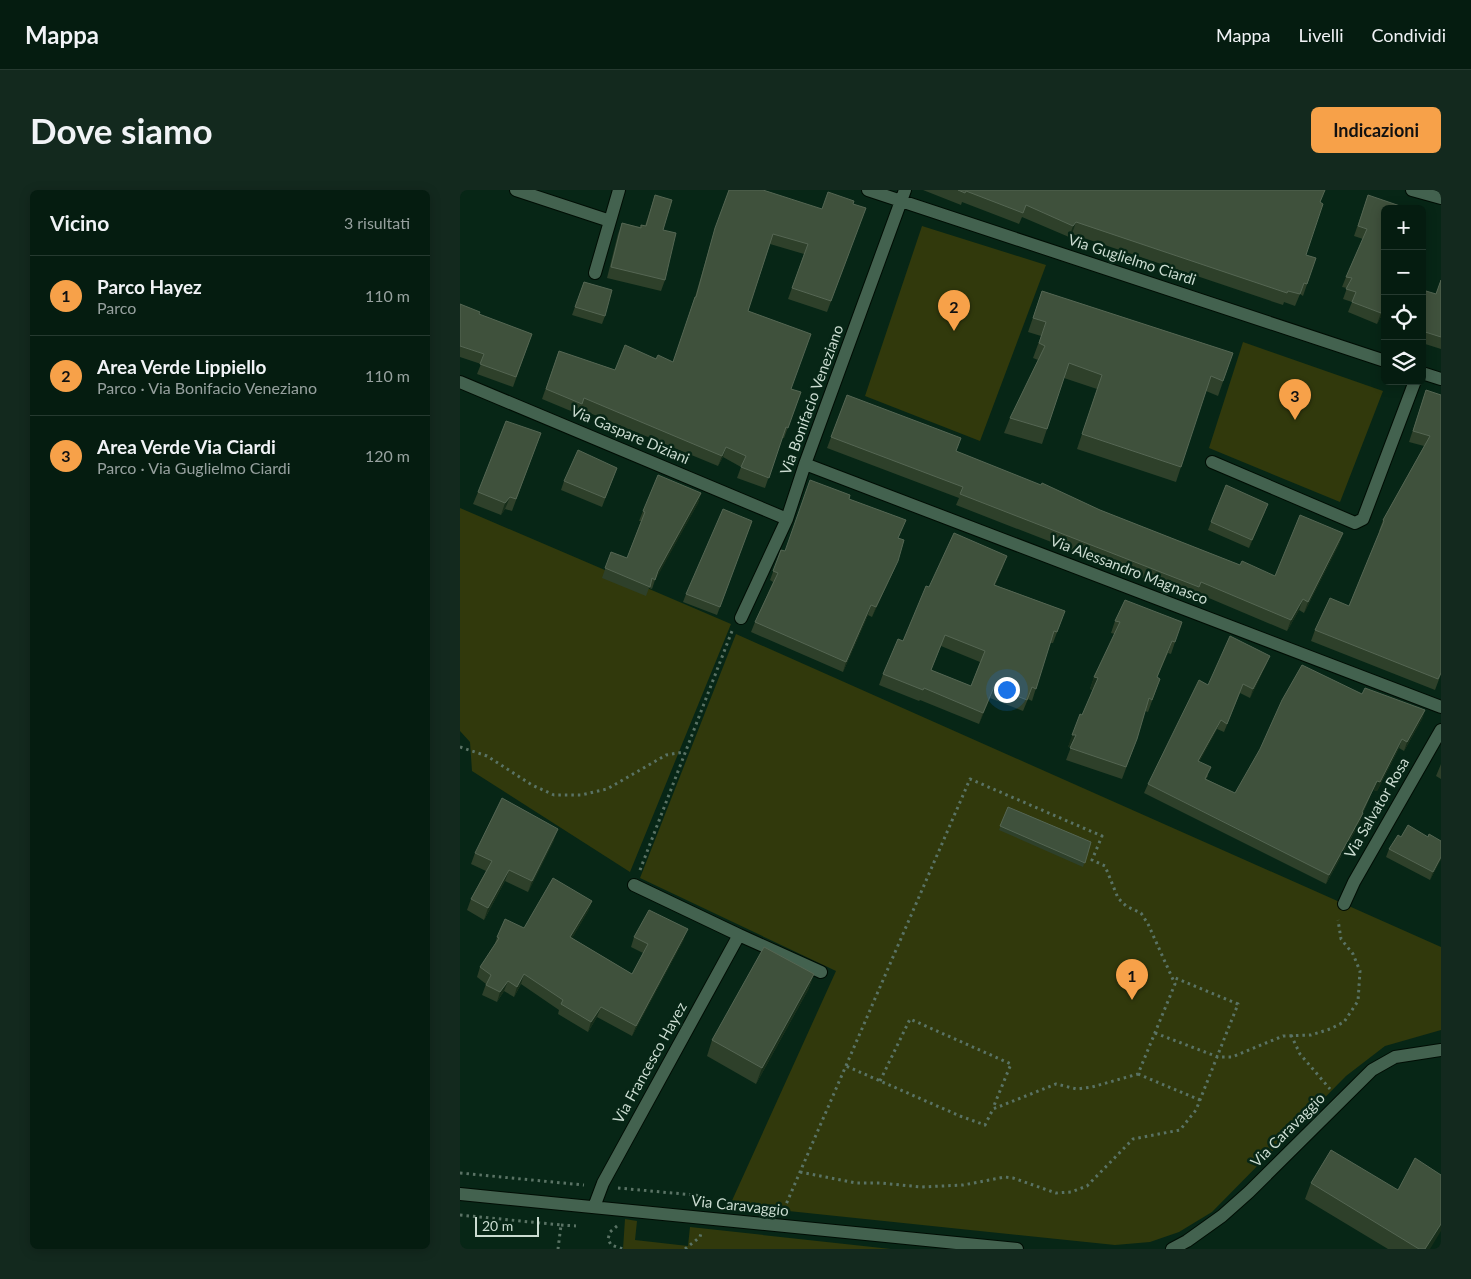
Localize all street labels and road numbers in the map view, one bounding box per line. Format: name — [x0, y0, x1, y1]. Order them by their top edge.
street label: Via Guglielmo Ciardi — [1066, 230, 1199, 288]
street label: Via Bonifacio Veneziano — [776, 322, 847, 477]
street label: Via Gaspare Diziani — [568, 401, 693, 467]
street label: Via Alessandro Magnasco — [1048, 531, 1211, 608]
street label: Via Salvator Rosa — [1340, 754, 1412, 861]
street label: Via Francesco Hayez — [608, 999, 690, 1126]
street label: Via Caravaggio — [1246, 1088, 1328, 1170]
street label: Via Caravaggio — [690, 1191, 790, 1219]

